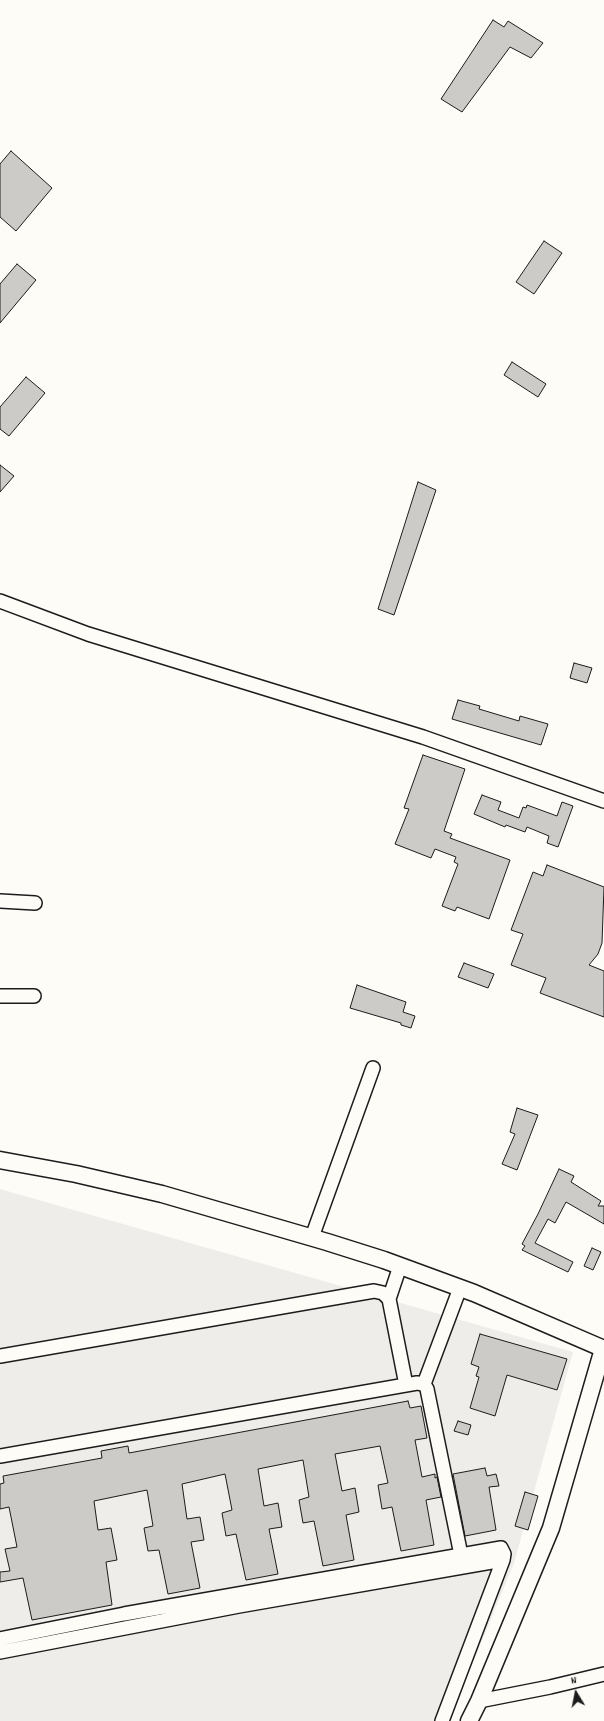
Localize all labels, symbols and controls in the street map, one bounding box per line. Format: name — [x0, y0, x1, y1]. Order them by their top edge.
north arrow — [556, 1673, 596, 1713]
text: N — [570, 1673, 578, 1690]

